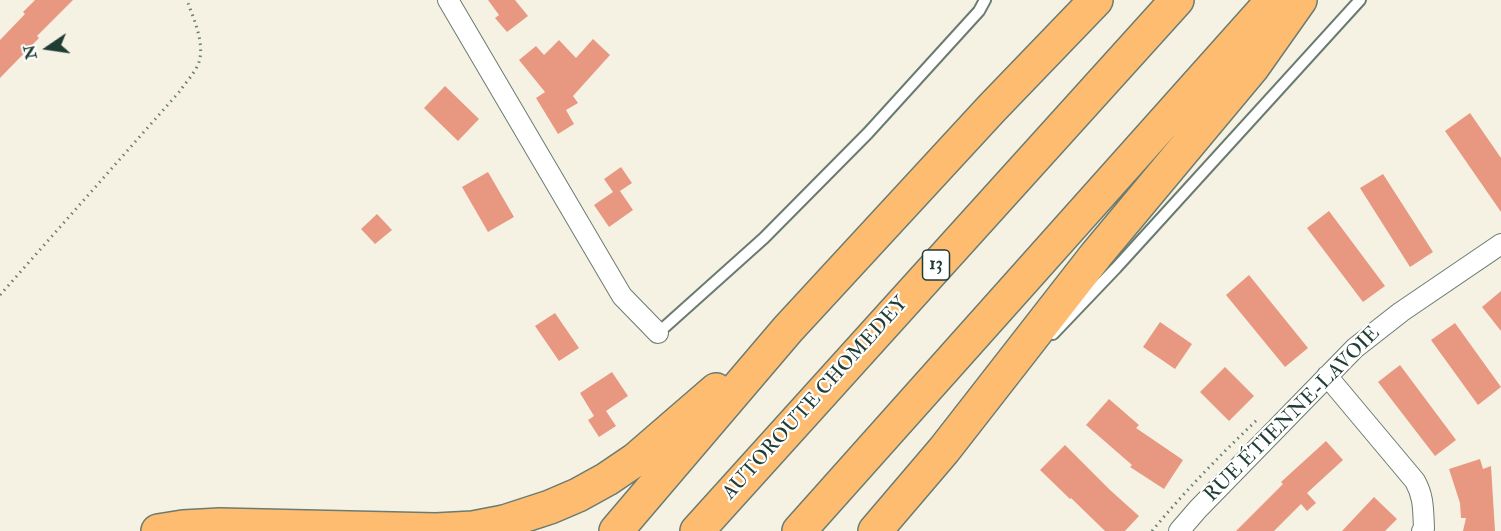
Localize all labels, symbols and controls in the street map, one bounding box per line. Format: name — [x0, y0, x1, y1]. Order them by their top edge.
north arrow — [18, 18, 78, 78]
text: N — [19, 43, 42, 61]
road number: 13 — [922, 250, 950, 280]
street label: AUTOROUTE CHOMEDEY — [718, 292, 914, 506]
street label: RUE ÉTIENNE-LAVOIE — [1200, 322, 1386, 508]

